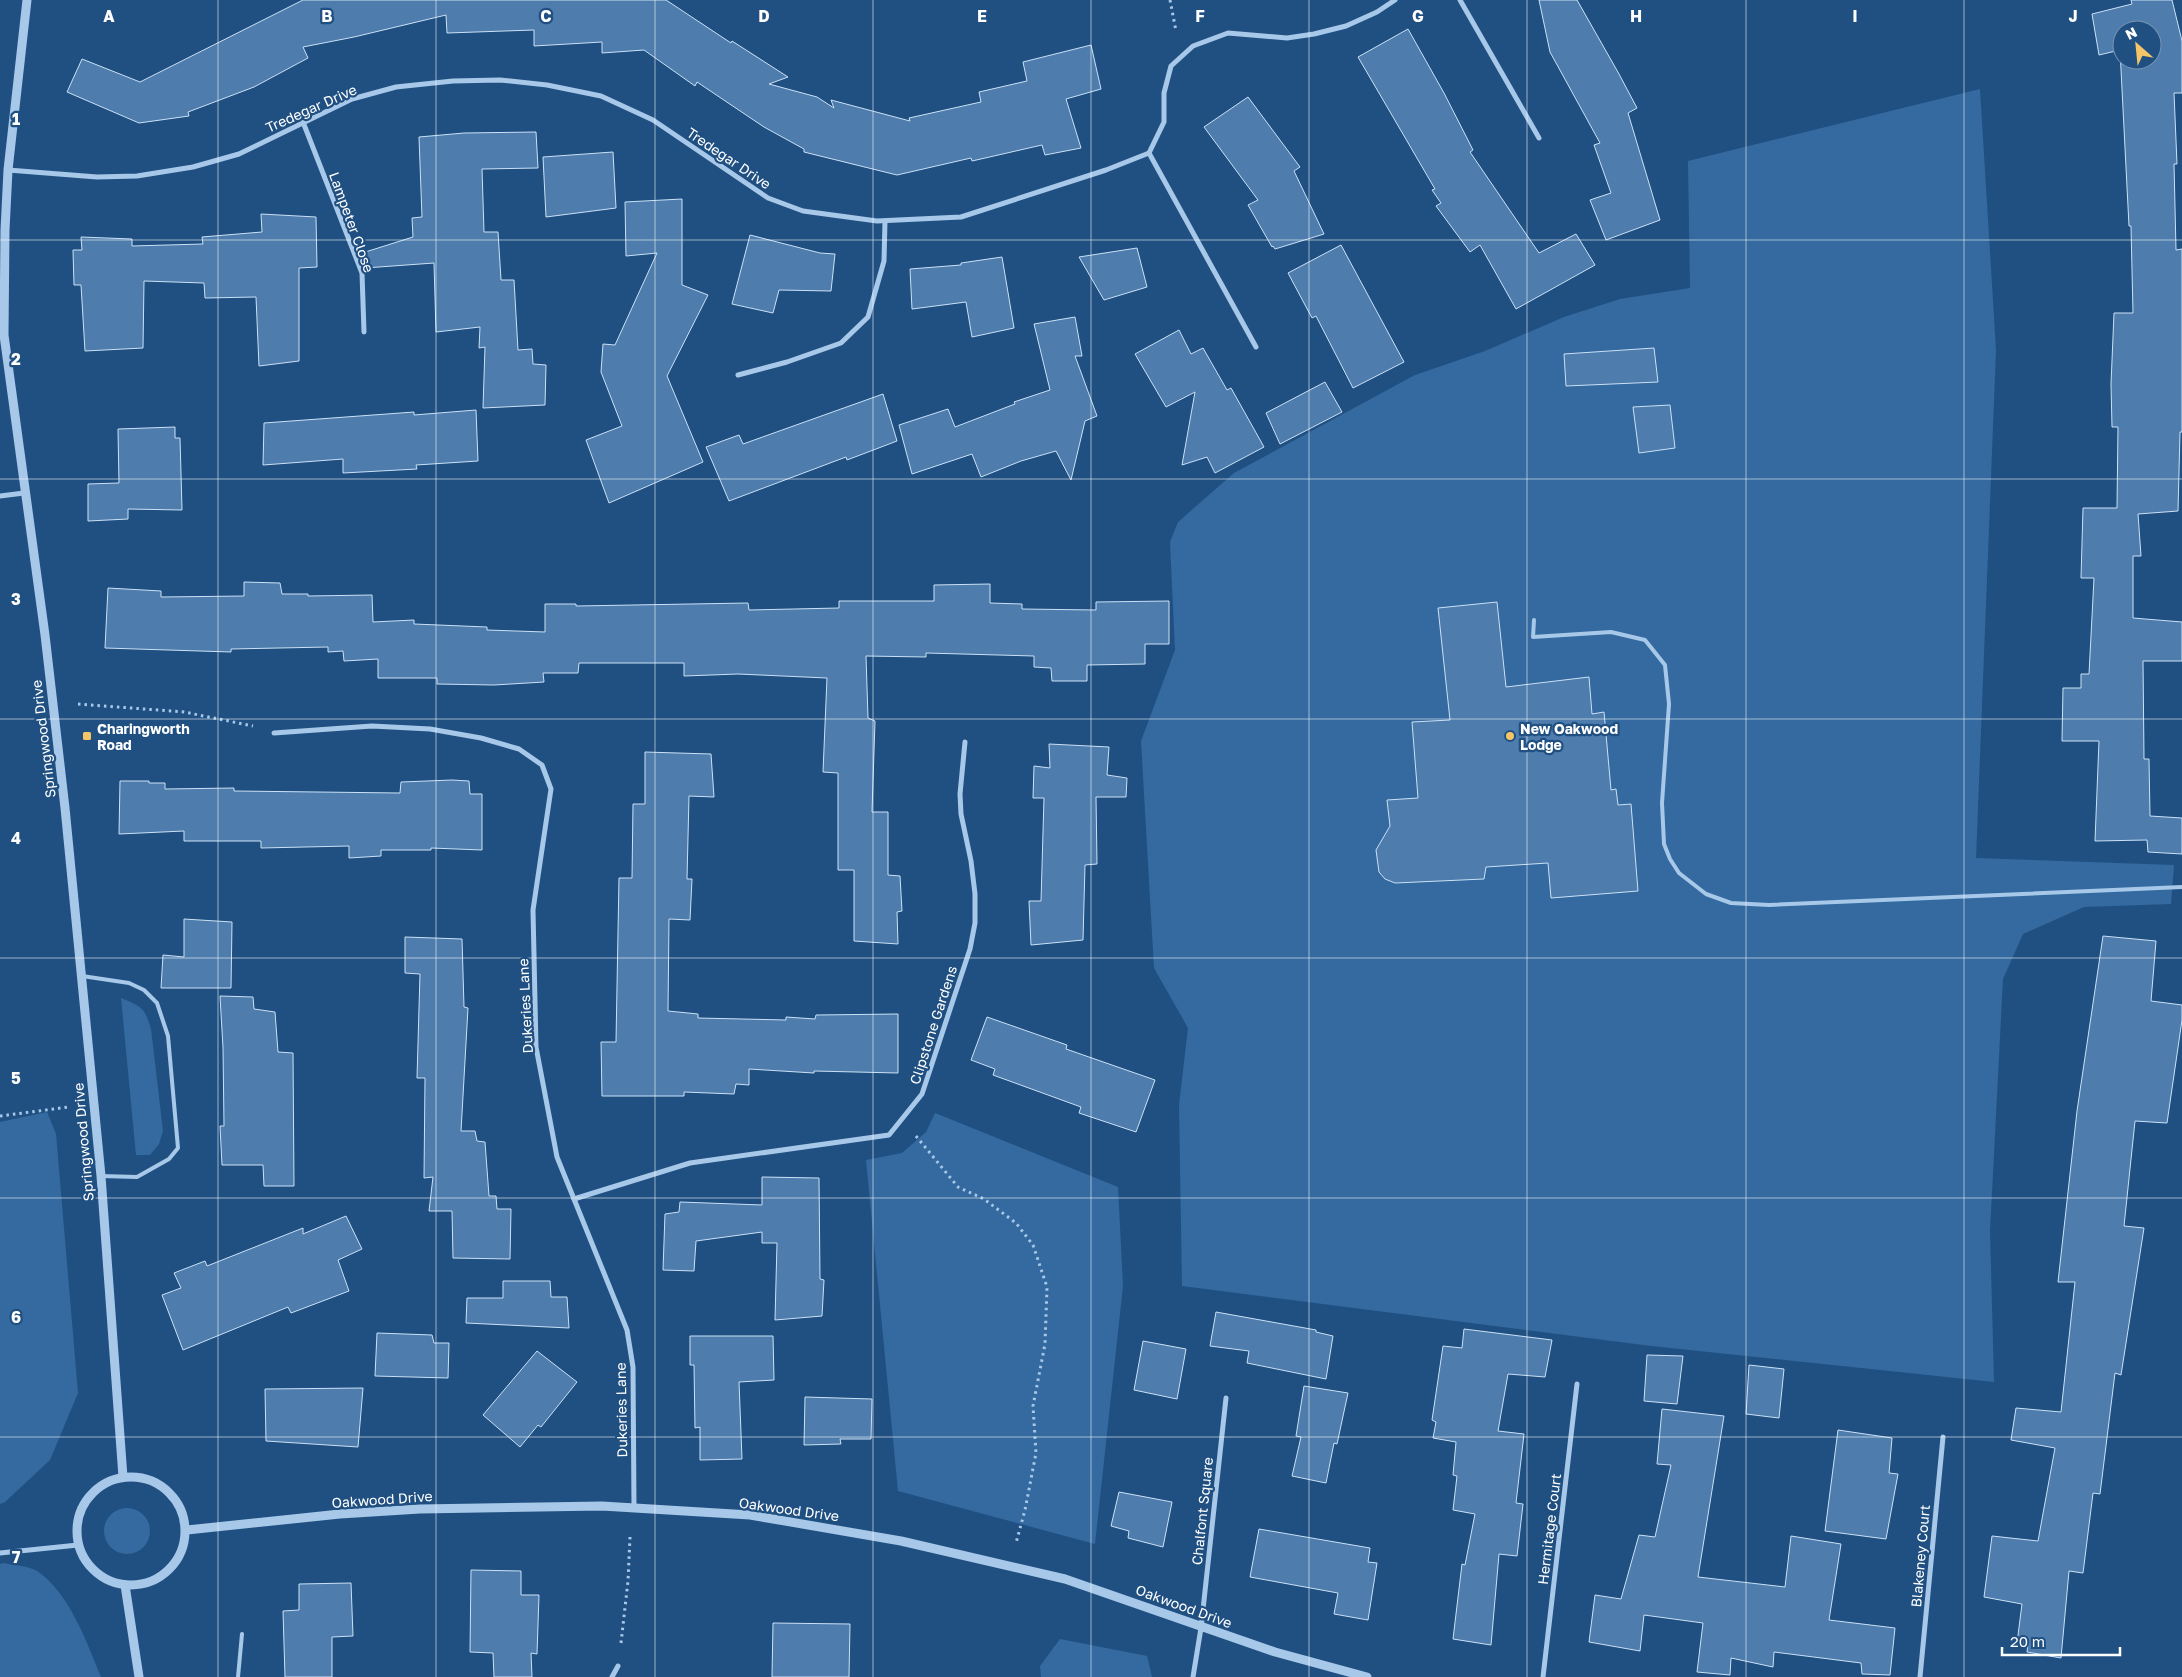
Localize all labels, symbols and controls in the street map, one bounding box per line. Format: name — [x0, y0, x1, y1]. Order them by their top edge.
text: A — [103, 6, 115, 26]
text: B — [321, 6, 333, 26]
text: C — [540, 6, 552, 26]
text: D — [758, 6, 770, 26]
text: E — [977, 6, 987, 26]
text: F — [1195, 6, 1205, 26]
text: G — [1412, 6, 1424, 26]
text: H — [1630, 6, 1642, 26]
text: I — [1852, 6, 1858, 26]
text: J — [2068, 6, 2078, 26]
north arrow — [2112, 20, 2162, 70]
text: N — [2122, 23, 2139, 43]
street label: Tredegar Drive — [263, 80, 359, 136]
text: 1 — [12, 109, 20, 129]
street label: Tredegar Drive — [684, 124, 774, 192]
street label: Lampeter Close — [326, 169, 378, 275]
text: 2 — [11, 349, 21, 369]
text: 3 — [11, 589, 21, 609]
street label: Springwood Drive — [27, 679, 59, 799]
place label: Charingworth Road — [97, 720, 190, 753]
place label: New Oakwood Lodge — [1520, 720, 1618, 753]
marker: Charingworth Road — [81, 730, 93, 742]
marker: New Oakwood Lodge — [1504, 730, 1516, 742]
text: 4 — [11, 828, 21, 848]
street label: Dukeries Lane — [514, 958, 536, 1054]
street label: Clipstone Gardens — [906, 963, 960, 1087]
text: 5 — [11, 1068, 21, 1088]
street label: Springwood Drive — [69, 1082, 97, 1202]
text: 6 — [11, 1307, 21, 1327]
street label: Dukeries Lane — [612, 1362, 630, 1458]
street label: Chalfont Square — [1188, 1456, 1216, 1566]
street label: Hermitage Court — [1534, 1472, 1564, 1586]
street label: Oakwood Drive — [331, 1487, 433, 1511]
street label: Oakwood Drive — [738, 1494, 840, 1524]
street label: Blakeney Court — [1907, 1504, 1933, 1608]
text: 7 — [12, 1547, 21, 1567]
street label: Oakwood Drive — [1134, 1581, 1234, 1631]
scale bar — [2002, 1624, 2120, 1656]
text: 20 m — [2010, 1632, 2045, 1650]

